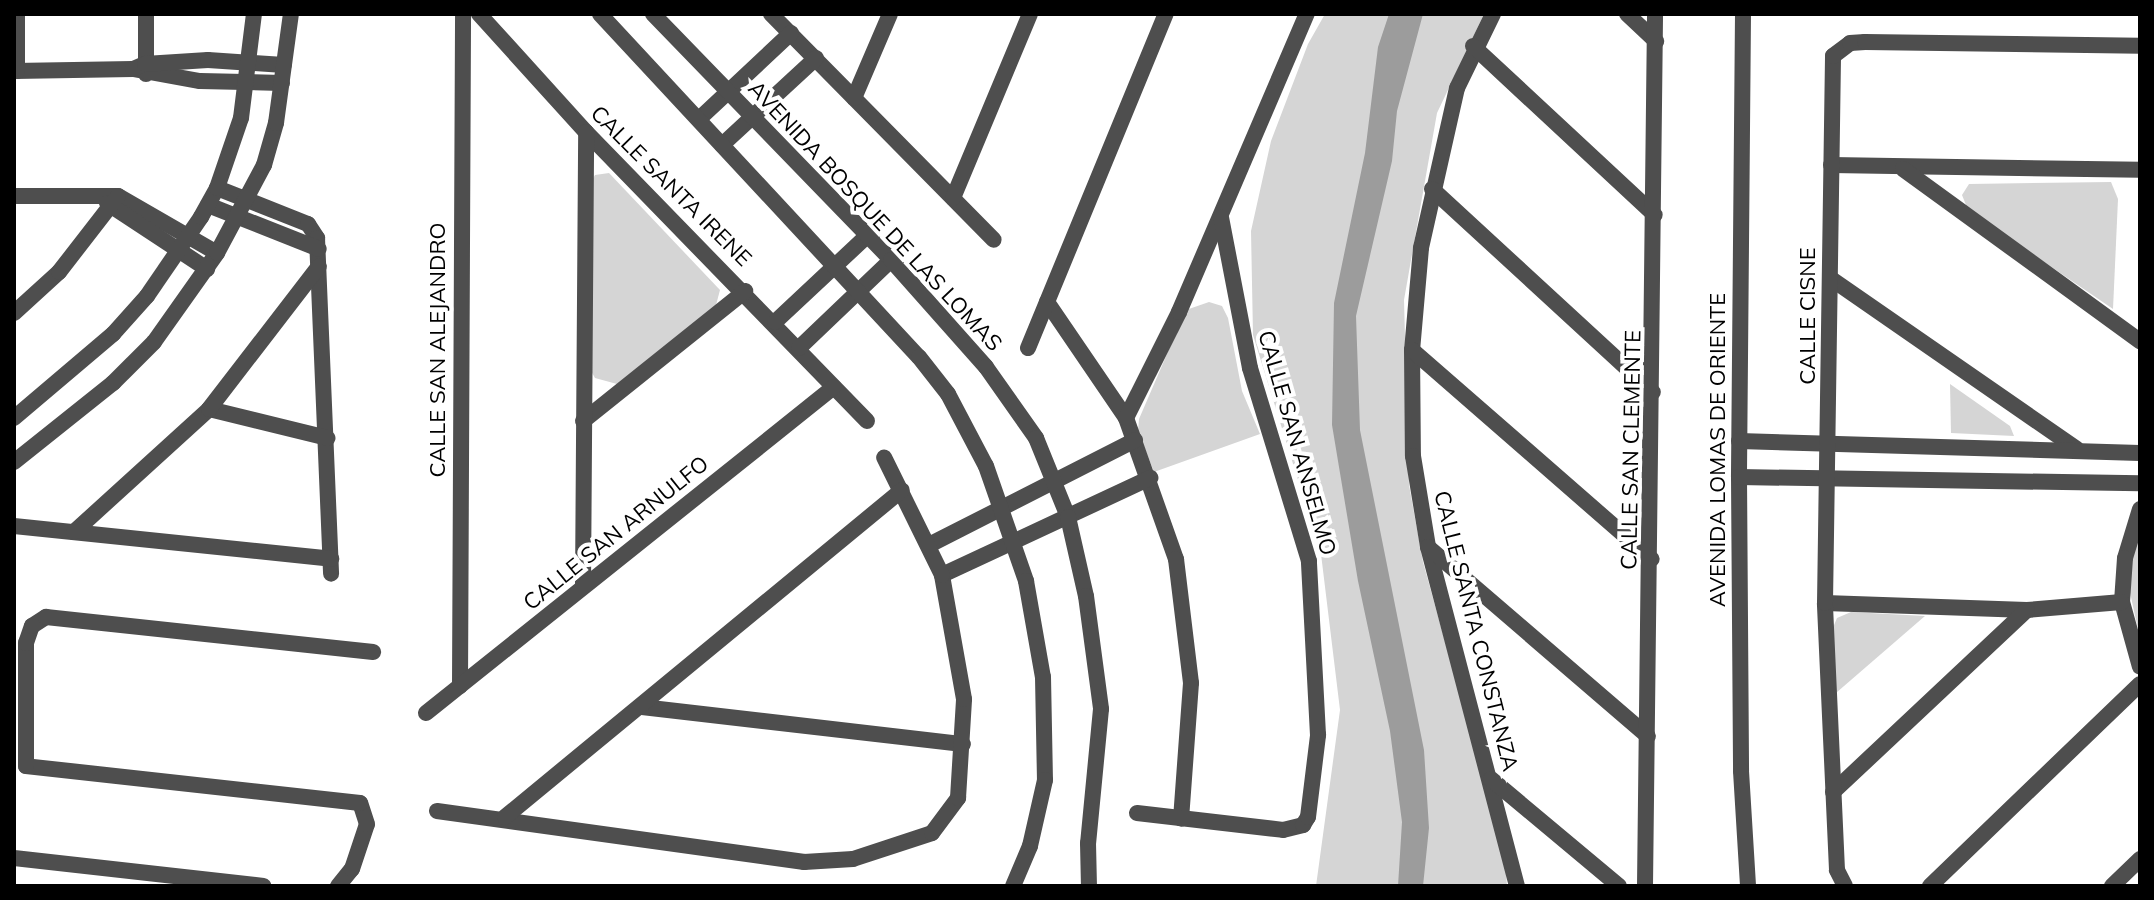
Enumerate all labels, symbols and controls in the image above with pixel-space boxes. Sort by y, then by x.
street label: AVENIDA BOSQUE DE LAS LOMAS [743,75,1007,357]
street label: CALLE SANTA IRENE [585,100,757,272]
street label: CALLE SAN ALEJANDRO [425,222,451,478]
street label: CALLE CISNE [1795,247,1821,385]
street label: AVENIDA LOMAS DE ORIENTE [1705,293,1731,607]
street label: CALLE SAN ANSELMO [1252,328,1342,558]
street label: CALLE SAN CLEMENTE [1616,330,1646,570]
street label: CALLE SAN ARNULFO [518,450,714,616]
street label: CALLE SANTA CONSTANZA [1428,488,1524,774]

